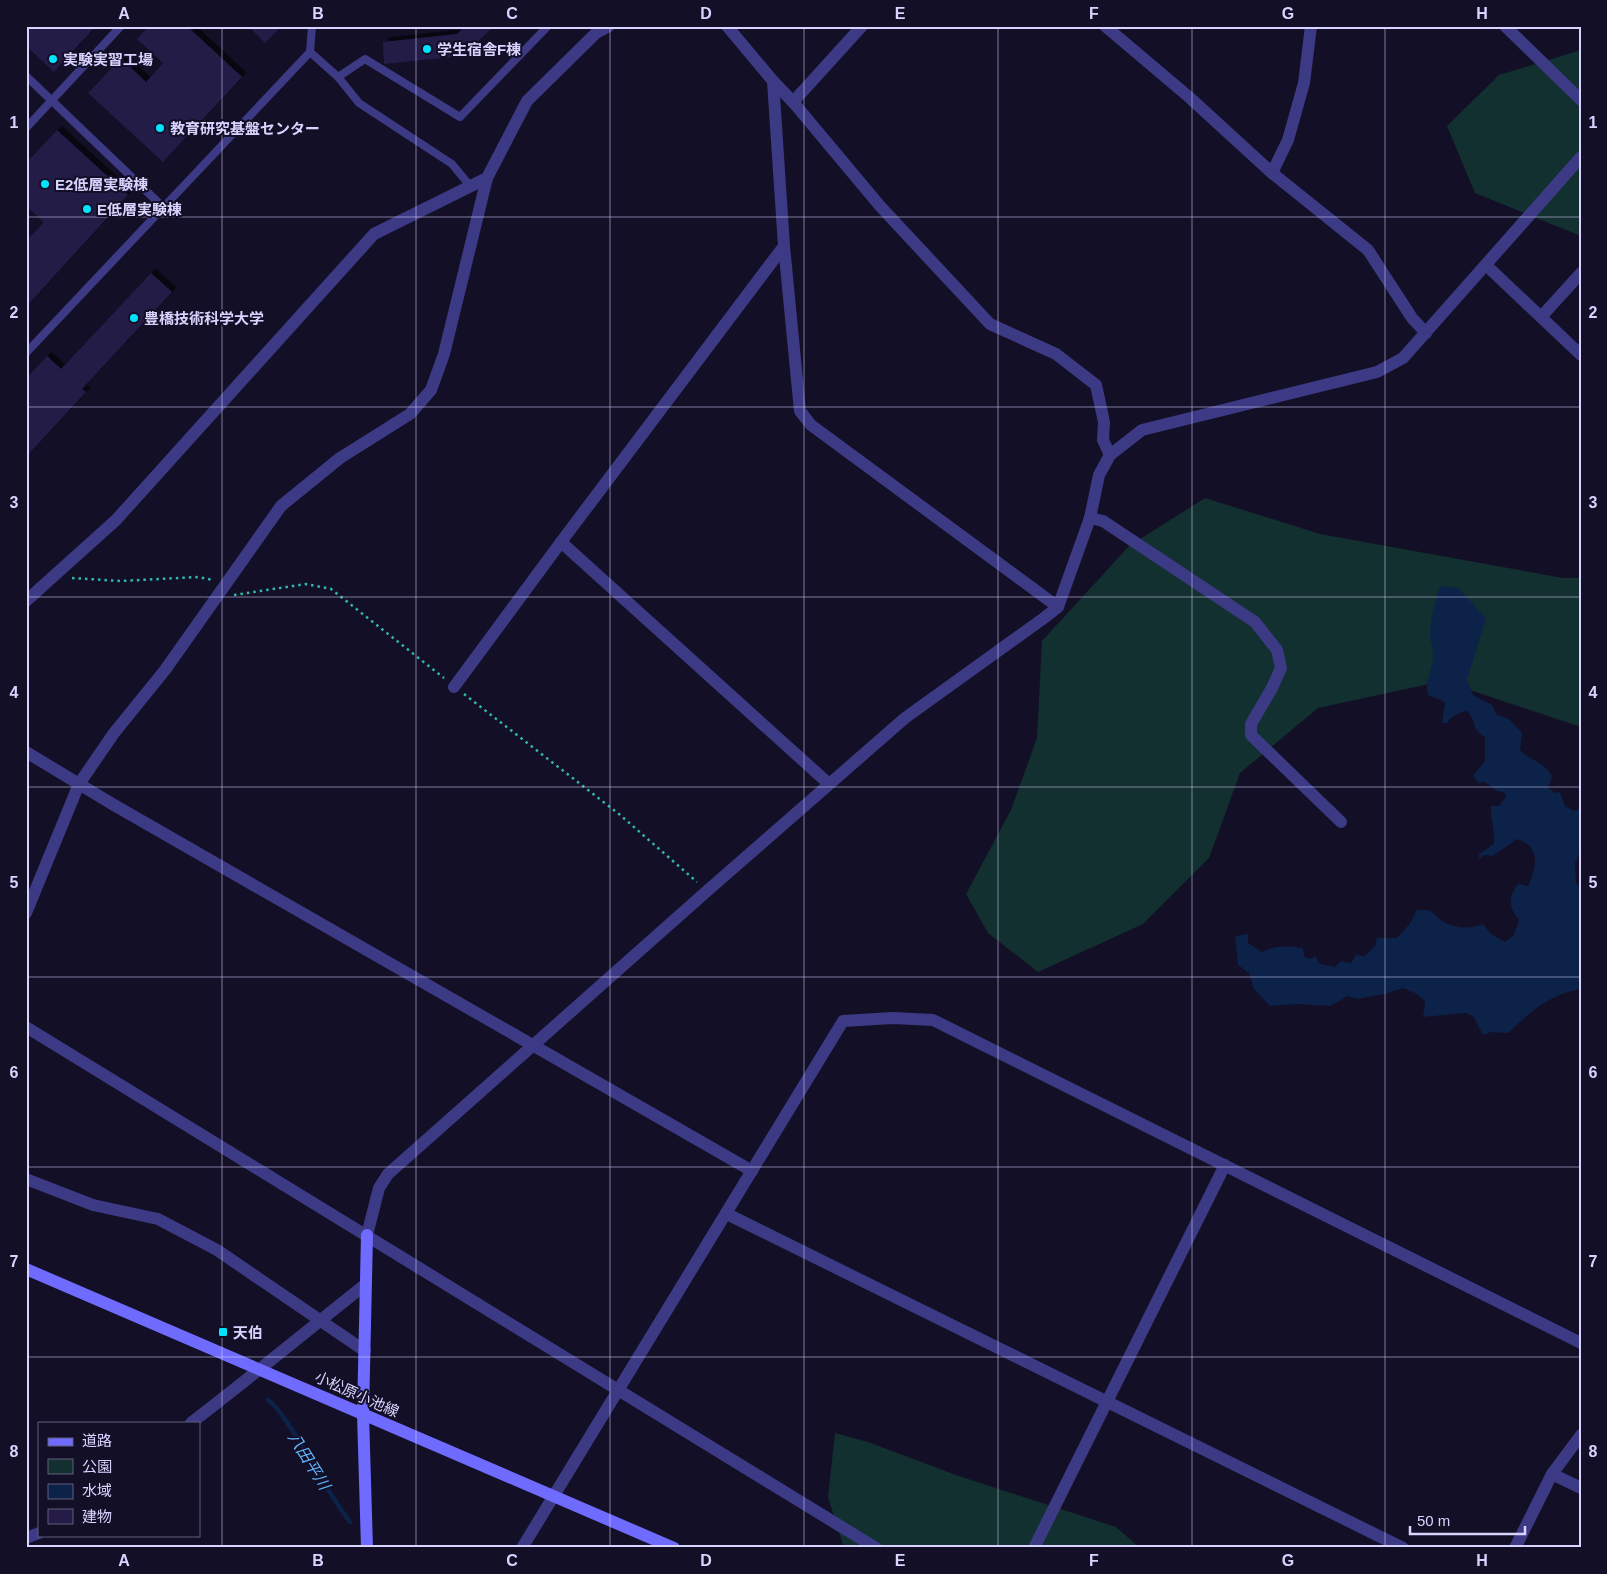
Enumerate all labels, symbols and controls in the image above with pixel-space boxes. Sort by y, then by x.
text: A [118,5,130,22]
text: B [312,5,324,22]
text: C [506,5,518,22]
text: D [700,5,712,22]
text: E [895,5,906,22]
text: F [1089,5,1099,22]
text: G [1282,5,1294,22]
text: H [1476,5,1488,22]
place label: 学生宿舎F棟 [437,41,521,58]
marker: 学生宿舎F棟 [421,43,433,55]
place label: 実験実習工場 [63,51,153,68]
marker: 実験実習工場 [47,53,59,65]
text: 1 [10,114,19,131]
text: 1 [1589,114,1598,131]
place label: 教育研究基盤センター [170,120,320,137]
marker: 教育研究基盤センター [154,122,166,134]
place label: E2低層実験棟 [55,176,148,193]
marker: E2低層実験棟 [39,178,51,190]
place label: E低層実験棟 [97,201,182,218]
marker: E低層実験棟 [81,203,93,215]
text: 2 [10,304,19,321]
text: 2 [1589,304,1598,321]
place label: 豊橋技術科学大学 [144,310,264,327]
marker: 豊橋技術科学大学 [128,312,140,324]
text: 3 [10,494,19,511]
text: 3 [1589,494,1598,511]
text: 4 [10,684,19,701]
text: 4 [1589,684,1598,701]
text: 5 [10,874,19,891]
text: 5 [1589,874,1598,891]
text: 6 [10,1064,19,1081]
text: 6 [1589,1064,1598,1081]
text: 7 [10,1253,19,1270]
text: 7 [1589,1253,1598,1270]
place label: 天伯 [233,1324,263,1341]
marker: 天伯 [217,1326,229,1338]
street label: 小松原小池線 [312,1368,402,1420]
legend [38,1422,200,1536]
water label: 八田平川 [285,1429,334,1494]
text: 道路 [82,1432,112,1449]
text: 8 [10,1443,19,1460]
text: 8 [1589,1443,1598,1460]
text: 公園 [82,1458,112,1475]
text: 水域 [82,1482,112,1499]
scale bar [1410,1504,1524,1536]
text: 建物 [82,1508,112,1525]
text: 50 m [1417,1512,1450,1529]
text: A [118,1552,130,1569]
text: B [312,1552,324,1569]
text: C [506,1552,518,1569]
text: D [700,1552,712,1569]
text: E [895,1552,906,1569]
text: F [1089,1552,1099,1569]
text: G [1282,1552,1294,1569]
text: H [1476,1552,1488,1569]

